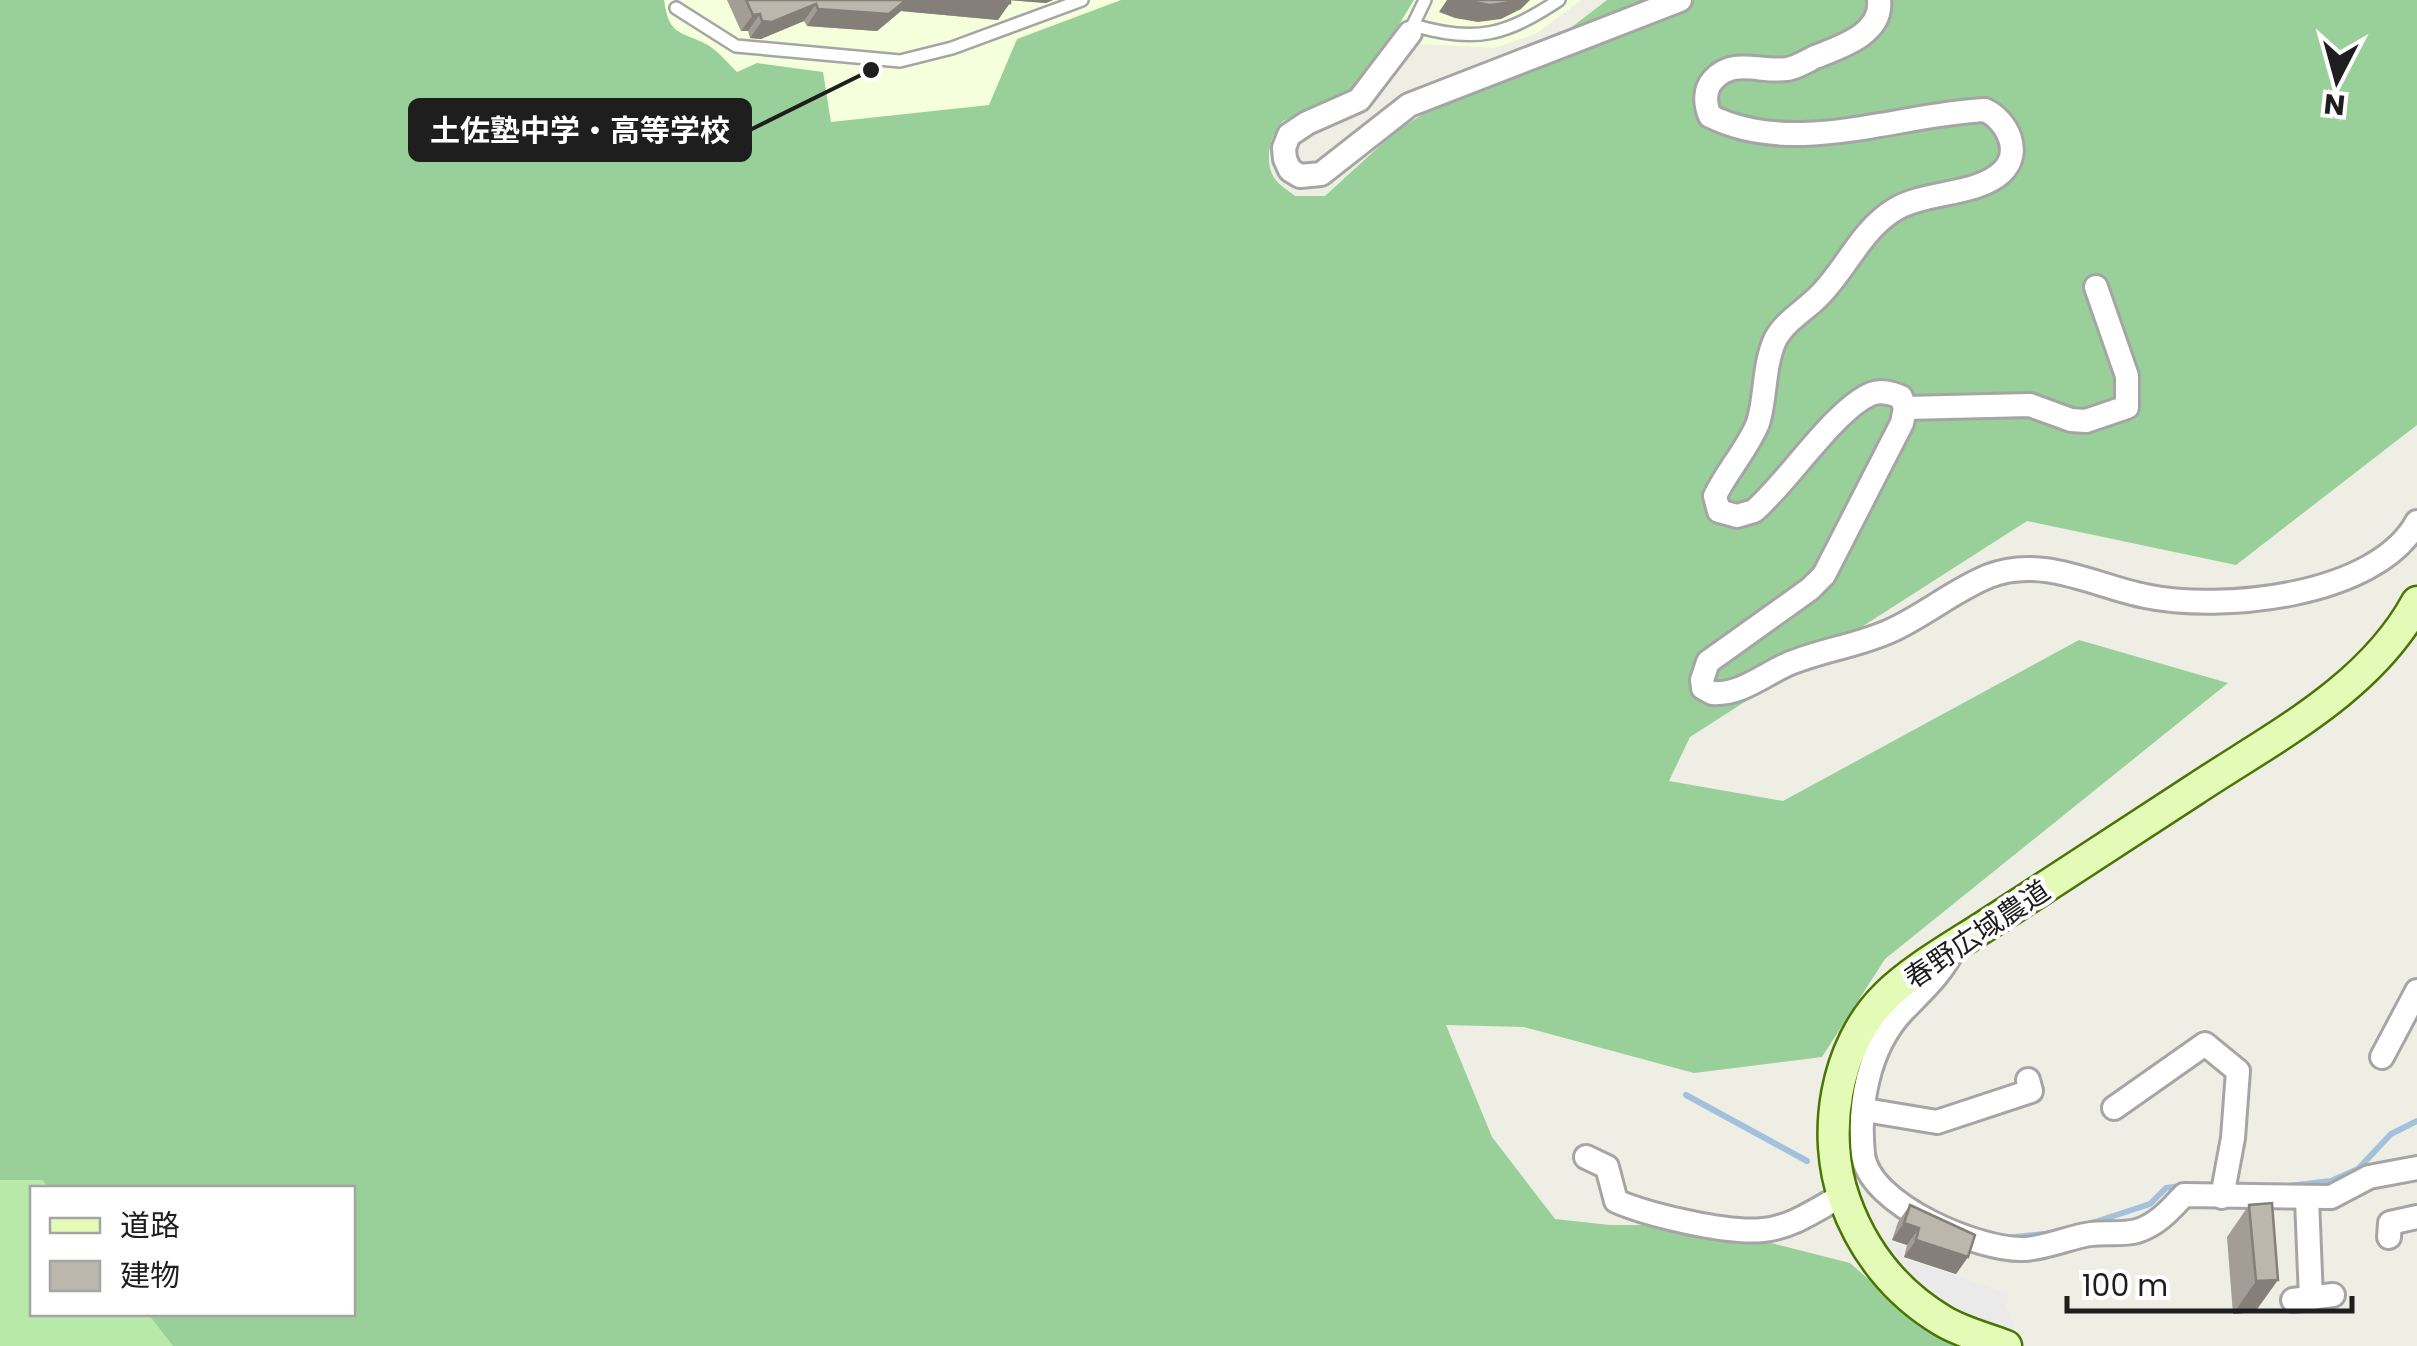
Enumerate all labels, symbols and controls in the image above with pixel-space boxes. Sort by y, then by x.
north arrow [2287,30,2387,130]
text: N [2322,84,2347,125]
callout: 土佐塾中学・高等学校 [410,100,750,160]
text: 土佐塾中学・高等学校 [430,109,730,152]
street label: 春野広域農道 [1897,871,2058,998]
legend [30,1186,355,1316]
text: 道路 [120,1204,180,1247]
scale bar [2067,1251,2352,1313]
text: 建物 [120,1254,180,1297]
text: 100 m [2082,1264,2168,1307]

